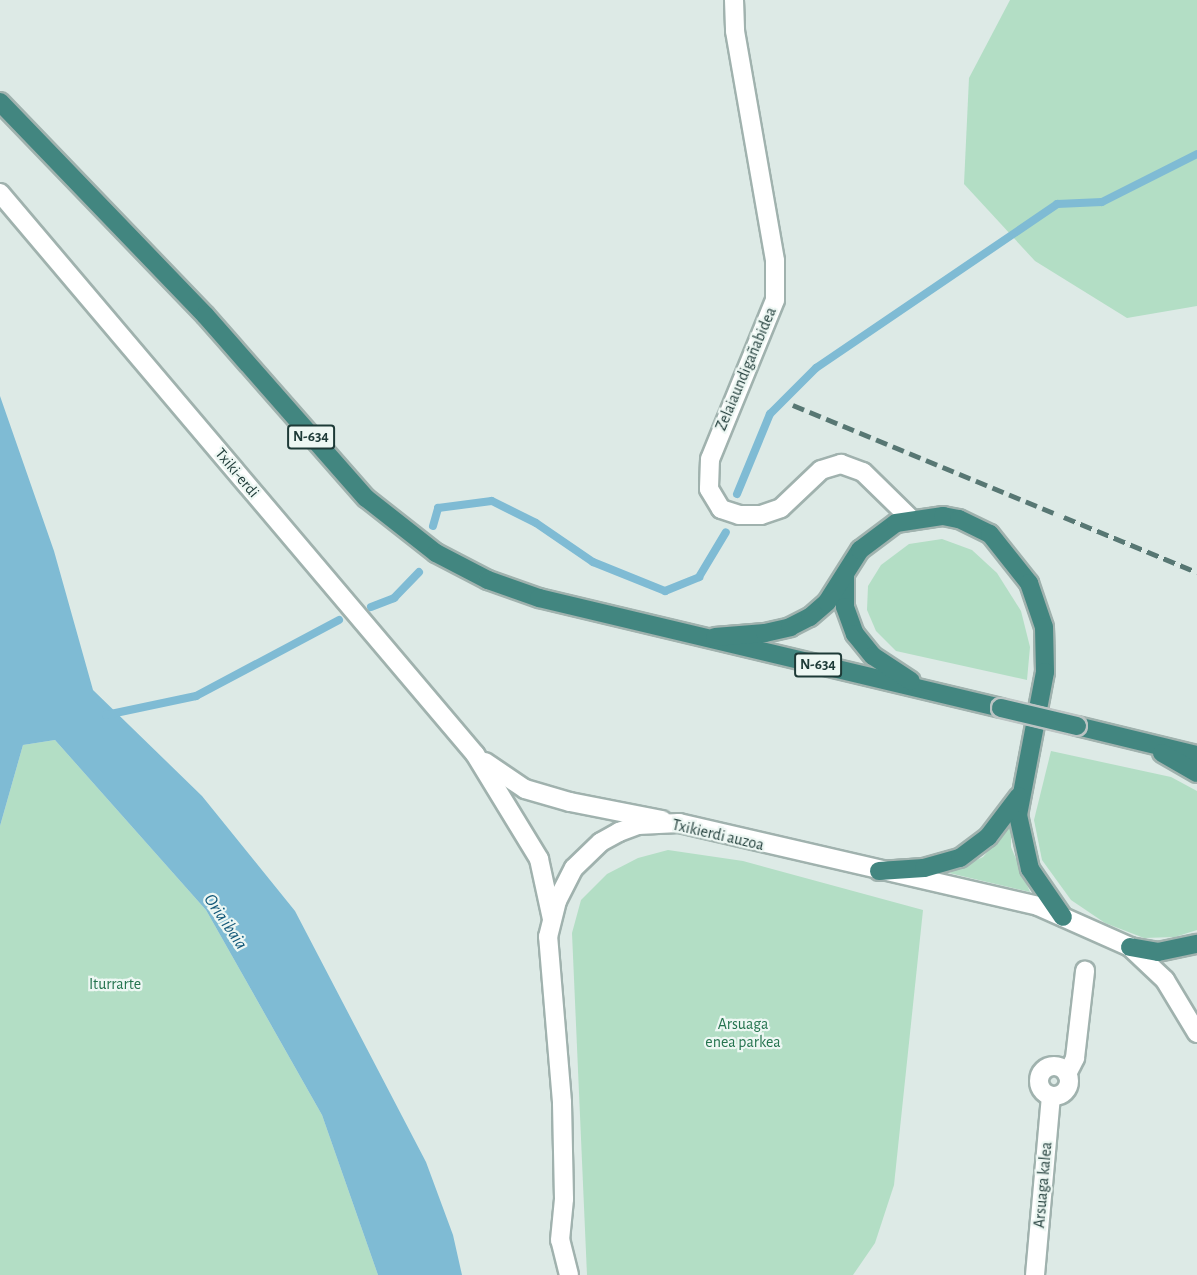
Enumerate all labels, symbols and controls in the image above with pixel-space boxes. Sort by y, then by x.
street label: Zelaiaundigañabidea [711,304,781,434]
road number: N-634 [287,425,335,449]
street label: Txiki-erdi [211,444,263,502]
road number: N-634 [794,653,842,677]
street label: Txikierdi auzoa [670,815,766,855]
water label: Oria ibaia [198,890,252,954]
park label: Iturrarte [89,974,141,994]
park label: Arsuaga enea parkea [705,1014,781,1052]
street label: Arsuaga kalea [1030,1141,1056,1229]

